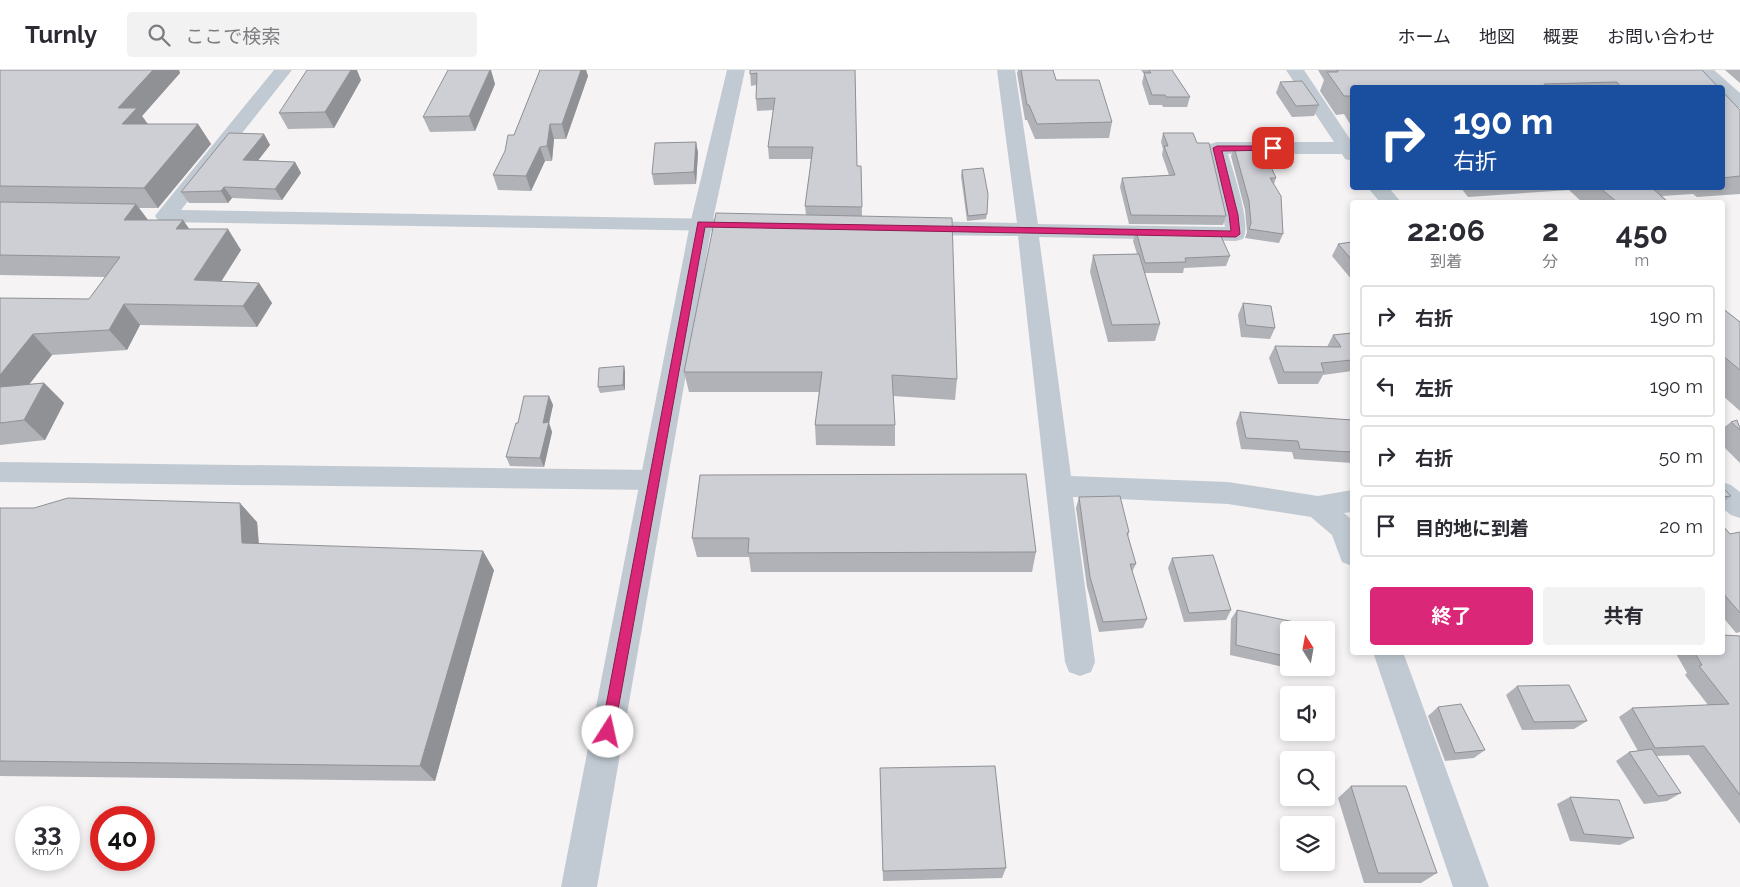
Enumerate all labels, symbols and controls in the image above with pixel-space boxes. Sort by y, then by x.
search box [127,12,477,57]
text: Turnly [25,20,97,49]
icon: search [145,21,173,49]
text: ここで検索 [185,25,280,47]
text: ホーム [1398,26,1451,47]
text: 地図 [1479,26,1515,47]
text: 概要 [1543,26,1579,47]
text: お問い合わせ [1607,26,1715,47]
text: 190 m [1453,101,1553,142]
icon: right [1370,105,1435,170]
pin [1252,127,1294,169]
icon: arrive [1259,134,1287,162]
text: 右折 [1453,148,1497,174]
text: 22:06 [1407,213,1485,248]
text: 2 [1542,213,1559,248]
text: 450 [1616,216,1668,251]
text: m [1635,251,1649,270]
text: 到着 [1430,252,1462,271]
text: 分 [1542,252,1558,271]
icon: right [1372,302,1400,330]
text: 190 m [1650,305,1703,327]
text: 右折 [1415,307,1453,329]
icon: left [1372,372,1400,400]
text: 190 m [1650,375,1703,397]
text: 左折 [1415,377,1453,399]
icon: right [1372,442,1400,470]
text: 50 m [1659,445,1703,467]
text: 右折 [1415,447,1453,469]
icon: arrive [1372,512,1400,540]
text: 20 m [1659,515,1703,537]
text: 目的地に到着 [1415,517,1529,539]
button: 終了 [1370,587,1533,645]
button: 共有 [1543,587,1705,645]
north arrow [1280,621,1335,676]
map controls [1280,621,1335,871]
button: sound [1280,686,1335,741]
position arrow [581,705,633,757]
button: search [1280,751,1335,806]
speed limit sign: 40 [90,806,155,871]
button: layers [1280,816,1335,871]
text: 33 [34,817,61,847]
text: km/h [32,844,63,858]

